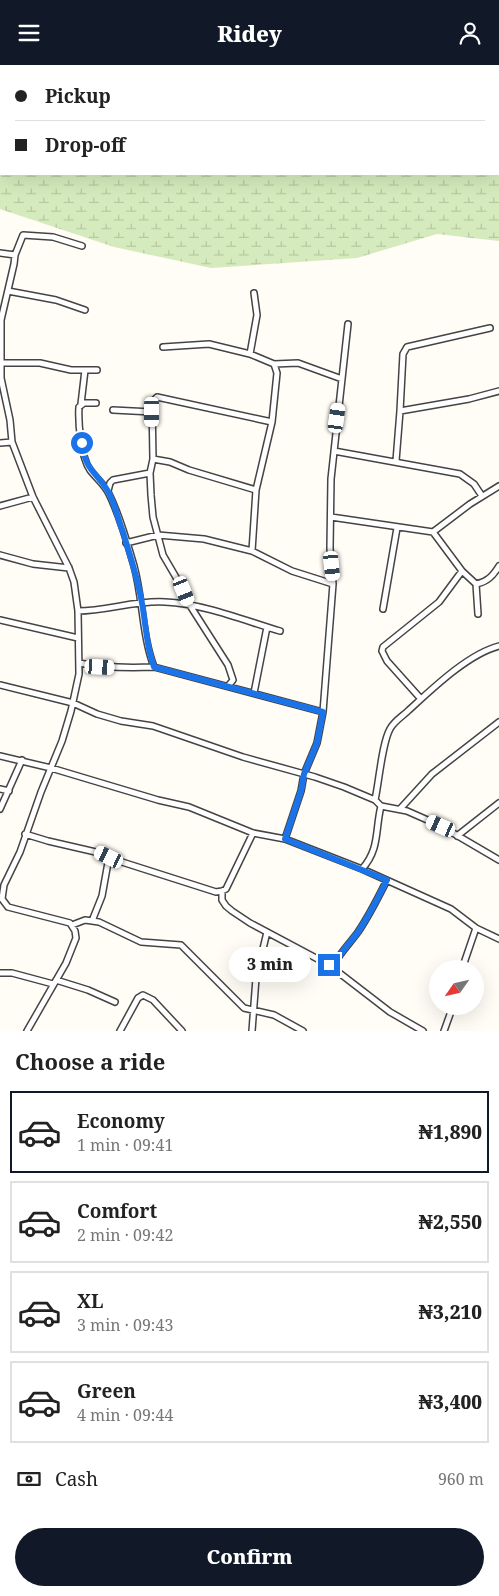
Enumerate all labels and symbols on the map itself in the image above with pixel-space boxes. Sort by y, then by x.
car [144,397,159,427]
car [327,402,346,434]
route start [71,432,93,454]
car [322,550,341,582]
car [171,574,196,608]
car [84,659,115,675]
car [424,813,457,839]
car [92,844,125,870]
callout: 3 min [229,947,312,983]
route end [318,954,340,976]
north arrow [429,960,484,1015]

